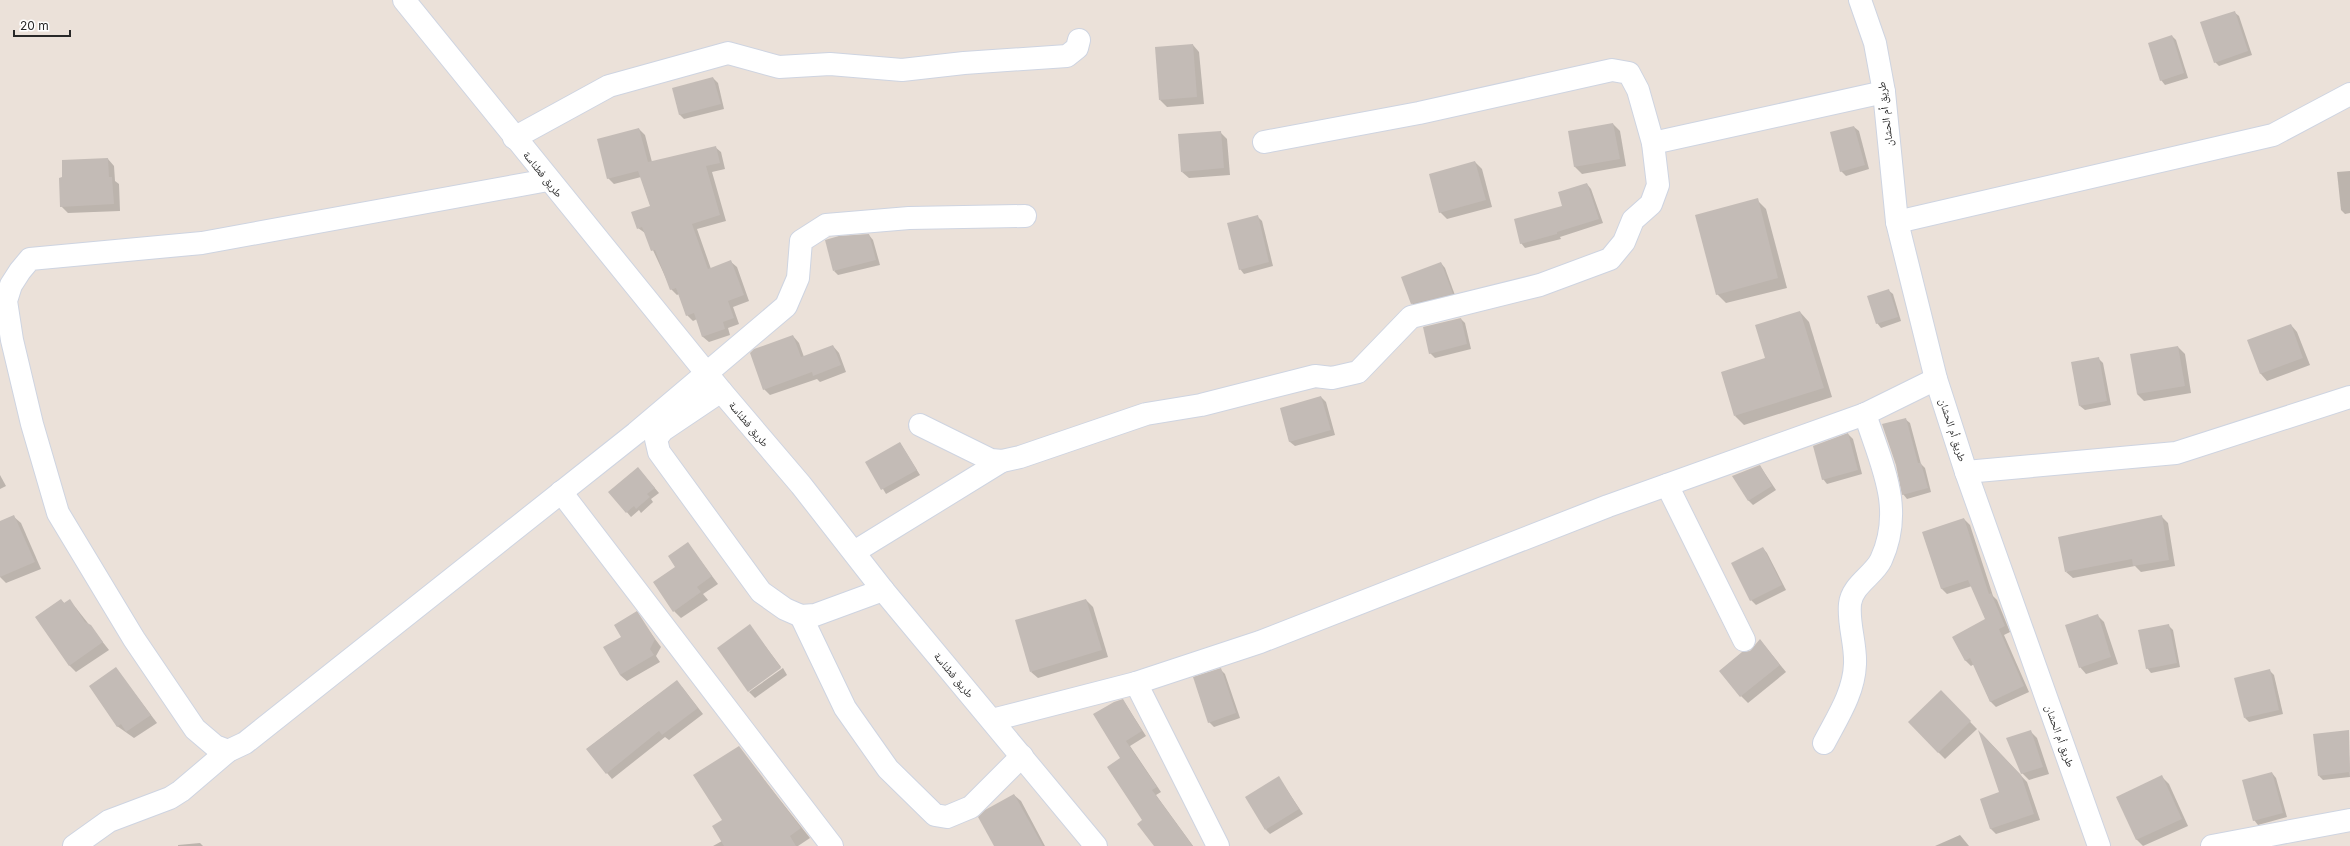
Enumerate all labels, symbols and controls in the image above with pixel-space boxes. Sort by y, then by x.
scale bar [14,12,70,38]
text: 20 m [20,18,49,33]
street label: طريق أم الحشان [1874,81,1896,147]
street label: طريق فطناسة [520,148,566,200]
street label: طريق أم الحشان [1936,397,1970,463]
street label: طريق فطناسة [726,398,772,450]
street label: طريق فطناسة [931,649,977,701]
street label: طريق أم الحشان [2042,703,2078,769]

